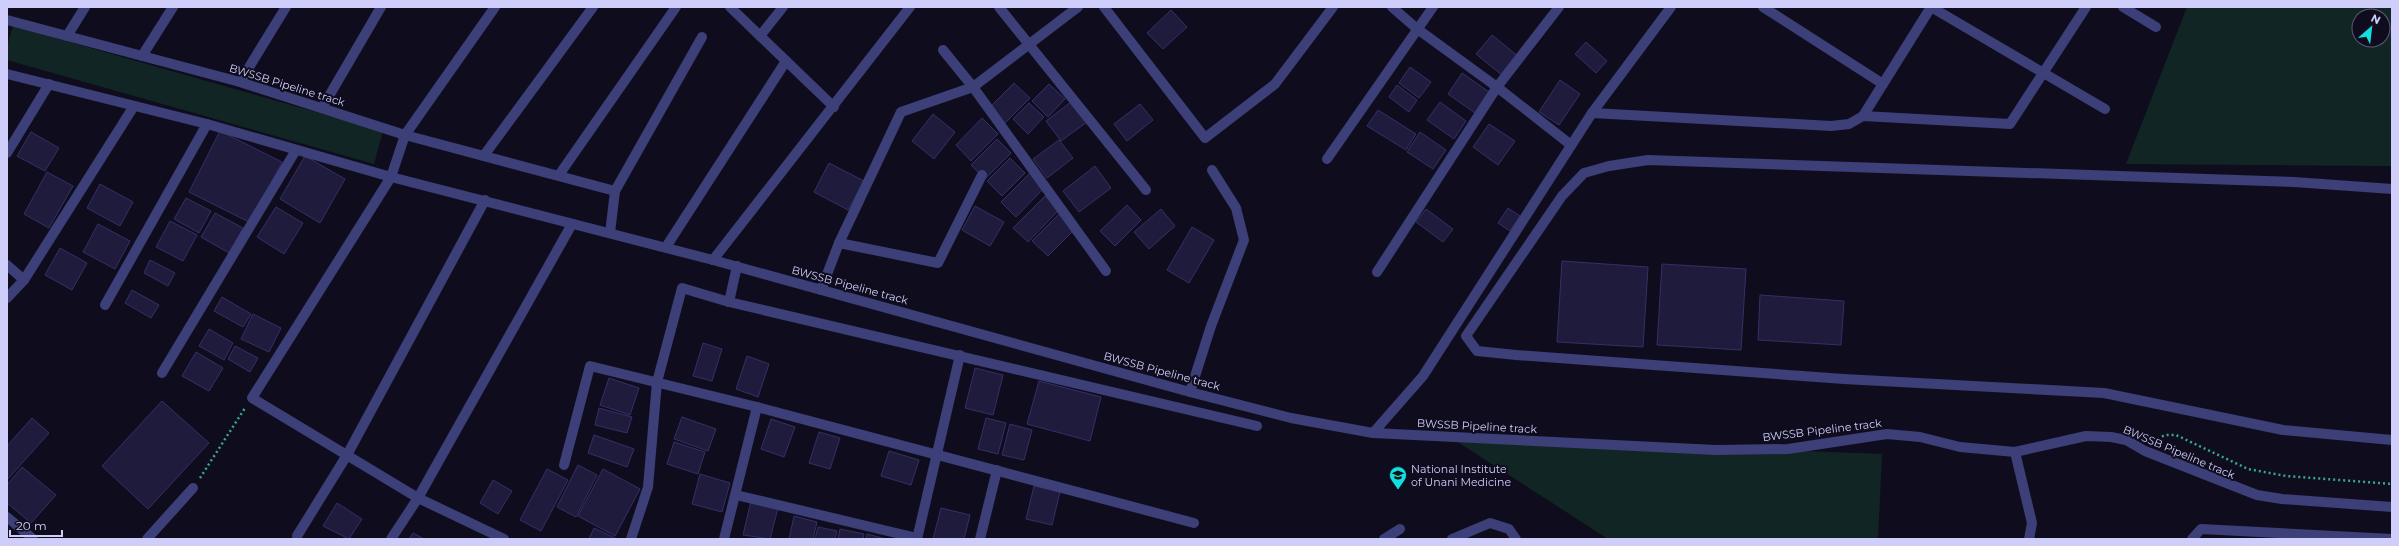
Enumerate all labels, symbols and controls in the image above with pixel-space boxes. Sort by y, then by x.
north arrow [2351,8,2391,48]
text: N [2368,11,2383,27]
street label: BWSSB Pipeline track [228,61,347,109]
street label: BWSSB Pipeline track [790,263,910,307]
street label: BWSSB Pipeline track [1102,349,1222,393]
street label: BWSSB Pipeline track [1417,416,1538,436]
street label: BWSSB Pipeline track [1762,416,1883,444]
street label: BWSSB Pipeline track [2121,422,2237,482]
place label: National Institute of Unani Medicine [1411,462,1511,489]
school or university icon: National Institute of Unani Medicine [1388,465,1408,490]
scale bar [10,512,62,538]
text: 20 m [16,518,47,533]

